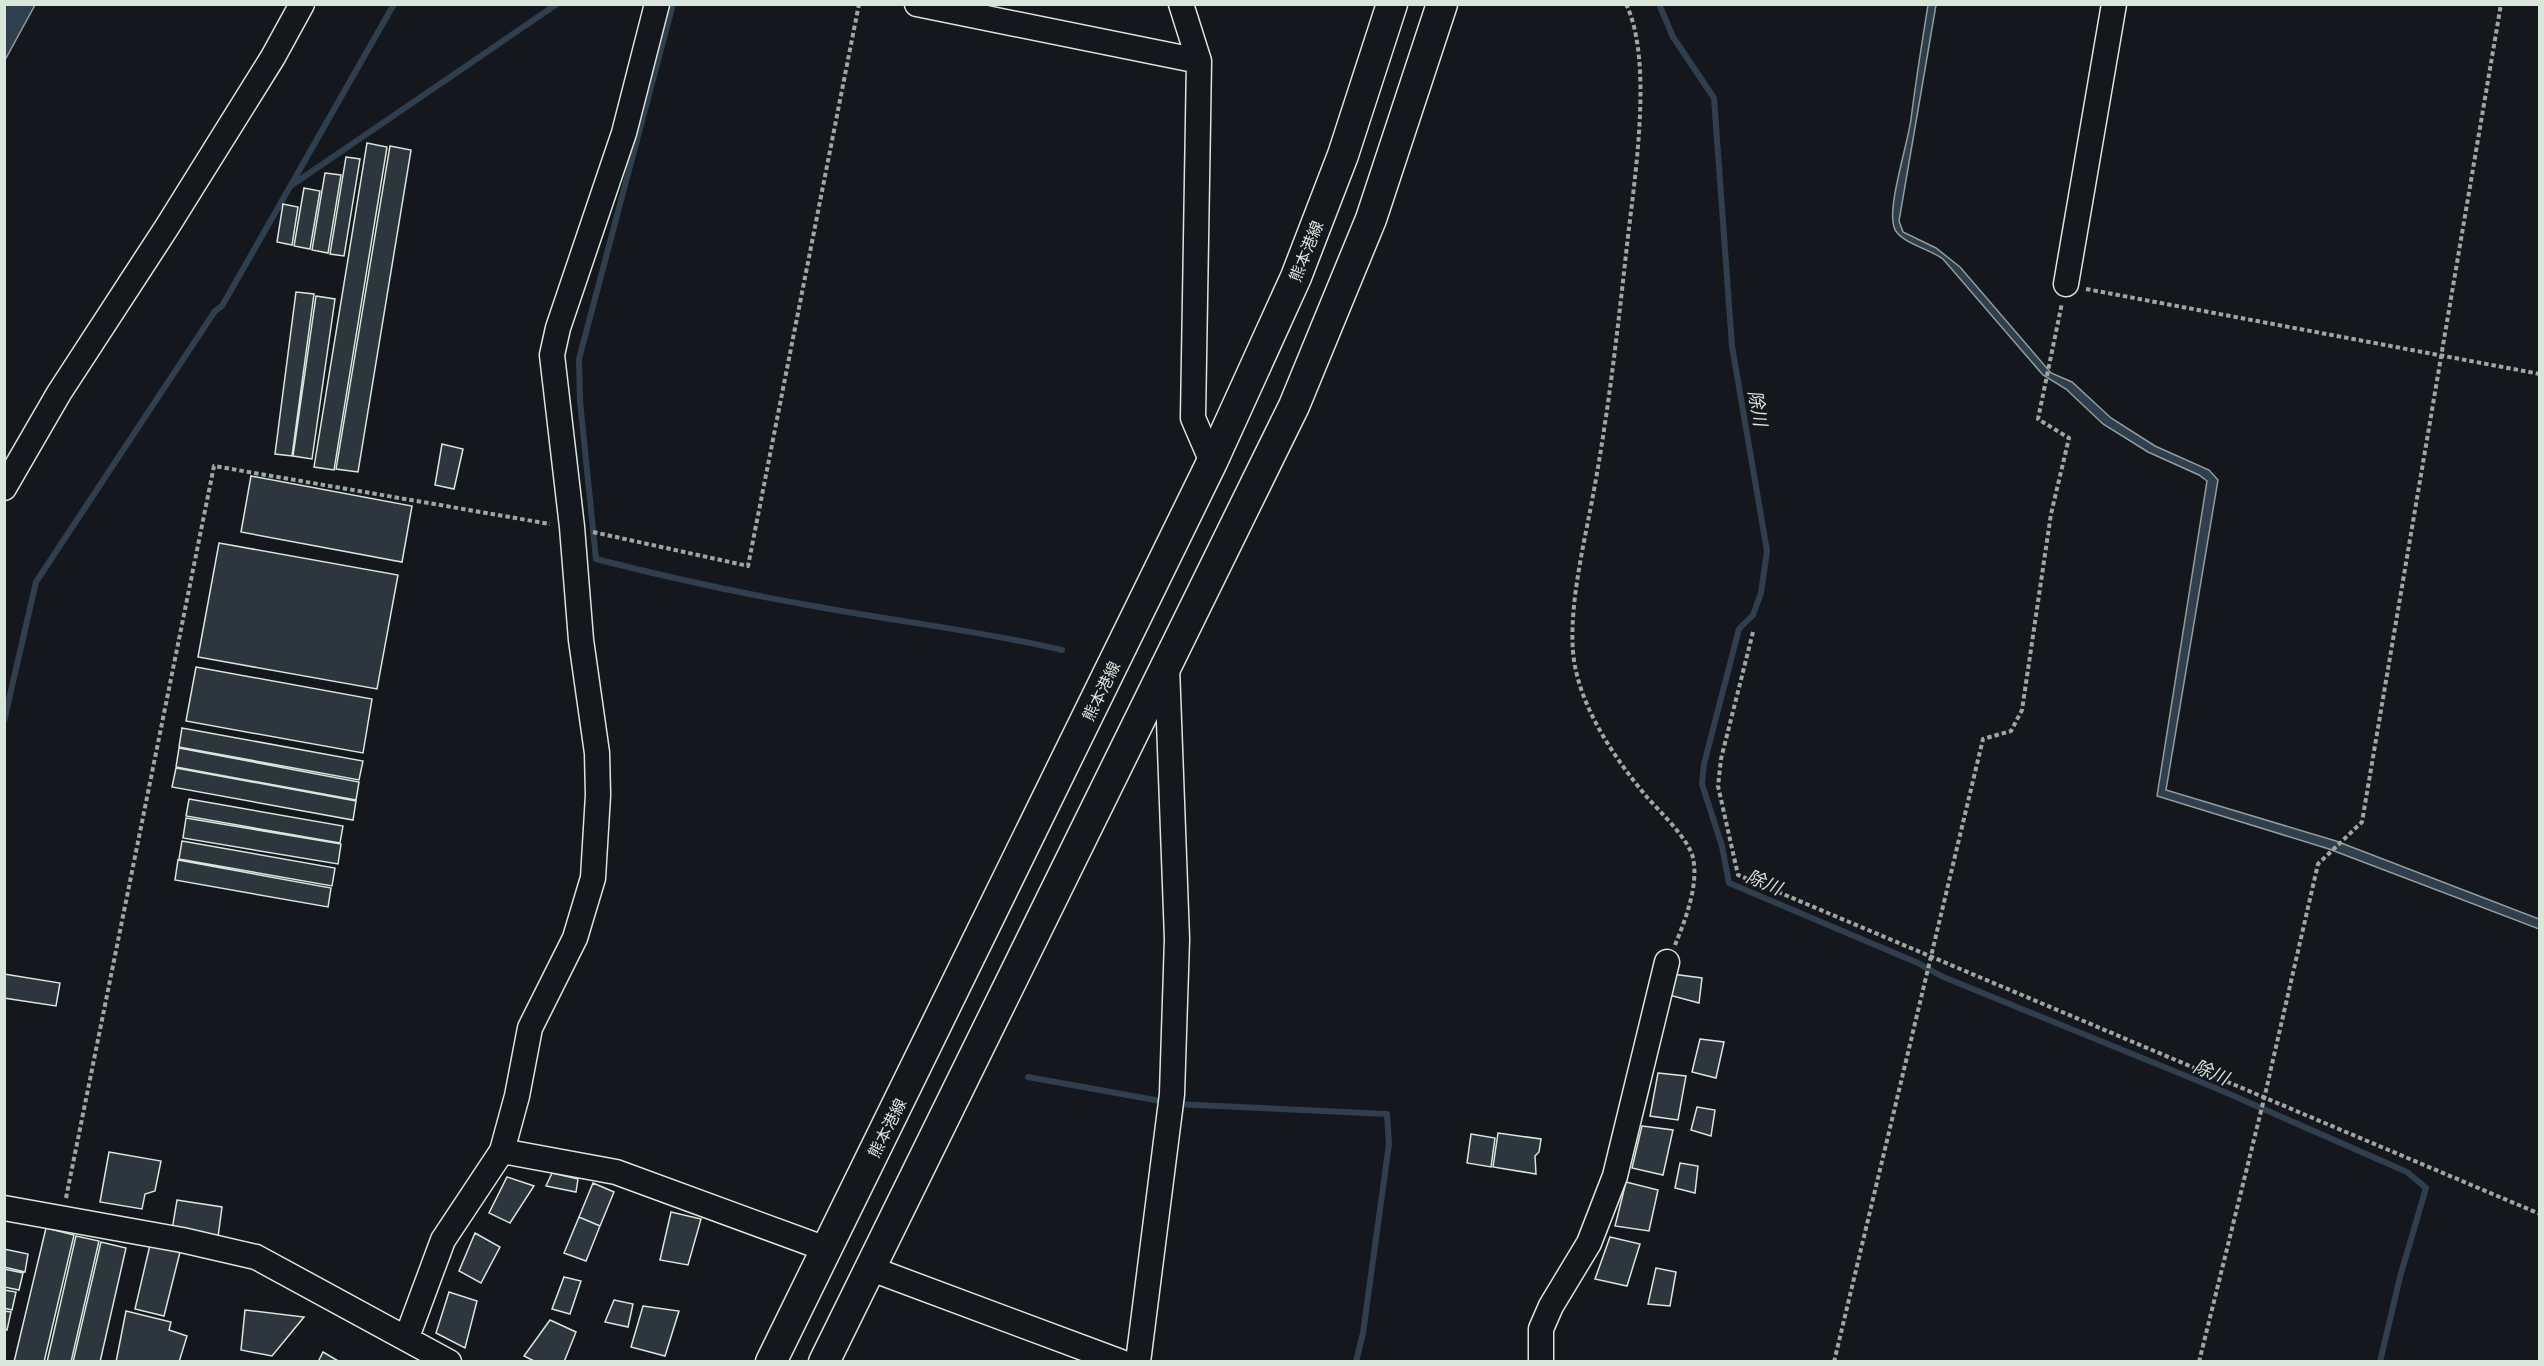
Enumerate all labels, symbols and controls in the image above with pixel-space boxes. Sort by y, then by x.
street label: 熊本港線 [1285,218,1327,284]
water label: 除川 [1744,388,1773,430]
street label: 熊本港線 [1078,658,1124,724]
water label: 除川 [1743,864,1787,900]
water label: 除川 [2190,1054,2234,1090]
street label: 熊本港線 [864,1095,910,1161]

